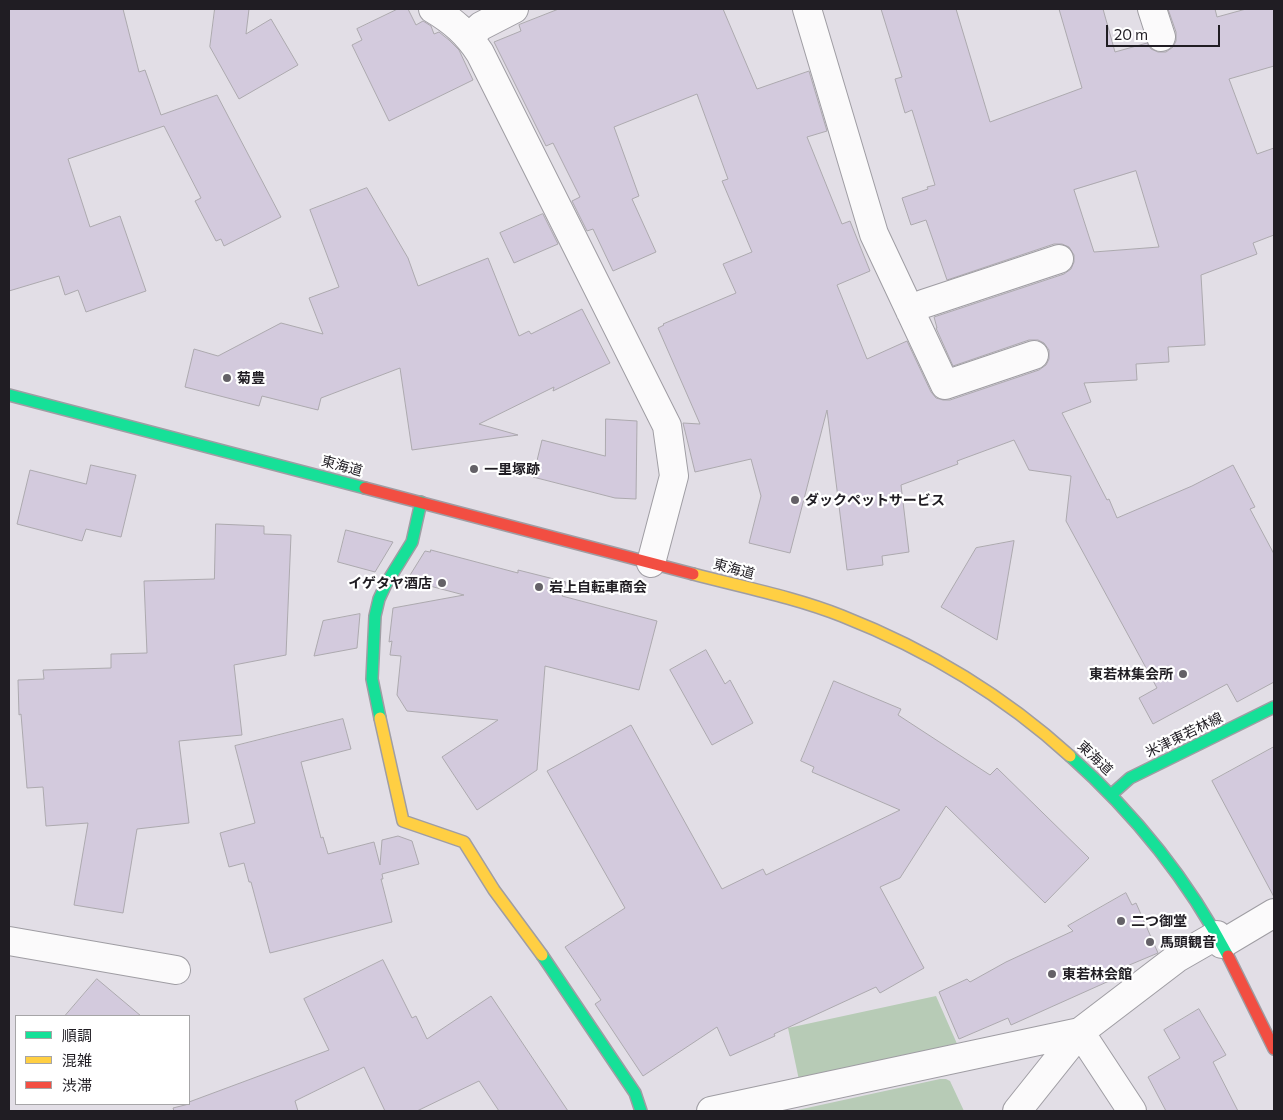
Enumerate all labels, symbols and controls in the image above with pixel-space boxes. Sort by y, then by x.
scale bar [1108,15,1222,47]
text: 20 m [1114,25,1148,43]
place label: 菊豊 [237,370,265,386]
marker: 菊豊 [221,372,233,384]
street label: 東海道 [320,452,364,480]
place label: 一里塚跡 [484,461,540,477]
marker: 一里塚跡 [468,463,480,475]
place label: ダックペットサービス [805,492,945,508]
marker: ダックペットサービス [789,494,801,506]
street label: 東海道 [712,555,756,583]
place label: イゲタヤ酒店 [348,575,432,591]
marker: イゲタヤ酒店 [436,577,448,589]
place label: 岩上自転車商会 [549,579,647,595]
marker: 岩上自転車商会 [533,581,545,593]
place label: 東若林集会所 [1089,666,1173,682]
marker: 東若林集会所 [1177,668,1189,680]
street label: 米津東若林線 [1143,709,1225,761]
street label: 東海道 [1074,738,1116,778]
place label: 二つ御堂 [1131,913,1187,929]
marker: 二つ御堂 [1115,915,1127,927]
place label: 馬頭観音 [1160,934,1216,950]
marker: 馬頭観音 [1144,936,1156,948]
place label: 東若林会館 [1062,966,1132,982]
marker: 東若林会館 [1046,968,1058,980]
legend [15,1015,190,1105]
text: 順調 [62,1026,92,1044]
text: 混雑 [62,1051,92,1069]
text: 渋滞 [62,1076,92,1094]

